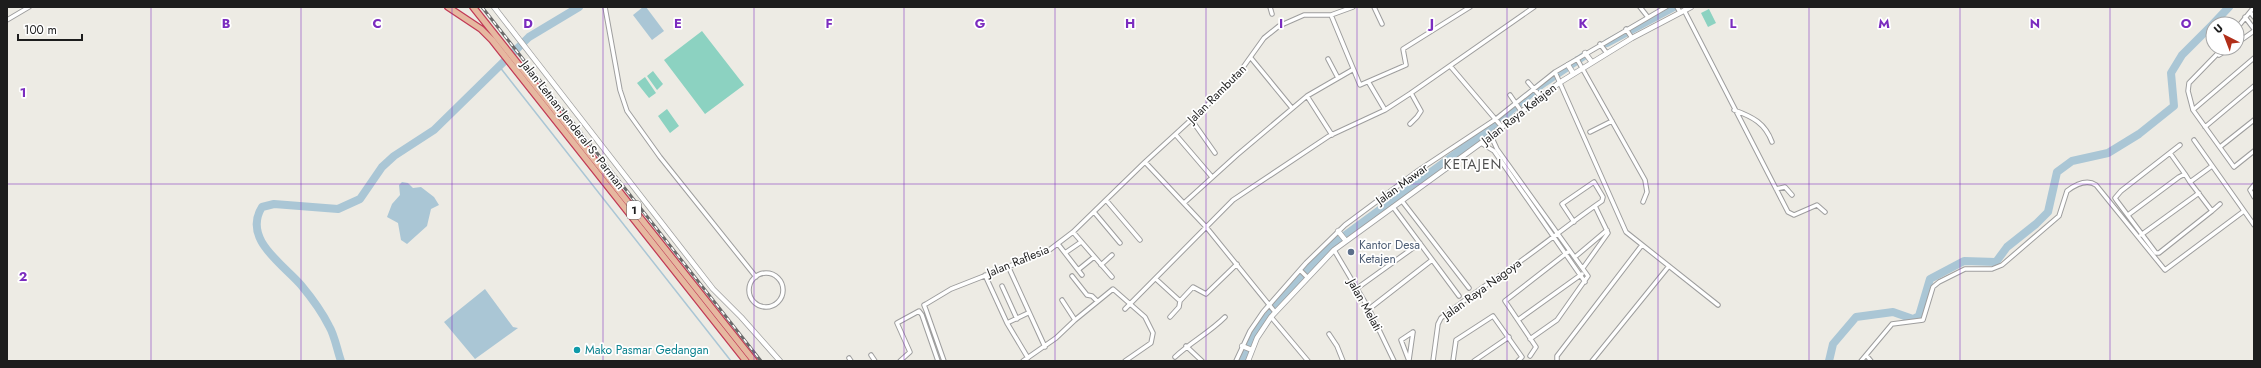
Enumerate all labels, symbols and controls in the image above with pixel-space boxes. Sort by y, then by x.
text: B [222,14,231,33]
text: C [372,14,382,33]
text: D [523,14,533,33]
text: E [674,14,682,33]
text: F [825,14,833,33]
text: G [975,14,986,33]
text: H [1125,14,1135,33]
text: I [1279,14,1283,33]
text: J [1427,14,1434,33]
text: K [1578,14,1588,33]
text: L [1730,14,1737,33]
text: M [1878,14,1890,33]
text: N [2030,14,2040,33]
text: O [2181,14,2192,33]
scale bar [18,16,82,42]
north arrow [2205,16,2245,56]
text: U [2210,20,2227,37]
text: 100 m [24,21,57,39]
street label: Jalan Letnan Jenderal S. Parman [516,55,629,193]
street label: Jalan Rambutan [1182,60,1251,129]
street label: Jalan Raya Ketajen [1476,79,1560,150]
text: 1 [20,83,26,102]
district label: KETAJEN [1444,154,1502,174]
street label: Jalan Mawar [1371,158,1432,210]
road number: 1 [627,201,641,219]
place label: Kantor Desa Ketajen [1359,236,1420,268]
street label: Jalan Raflesia [982,240,1052,282]
marker: Kantor Desa Ketajen [1346,247,1356,257]
street label: Jalan Raya Nagoya [1437,254,1525,325]
text: 2 [19,267,27,286]
street label: Jalan Melati [1342,274,1387,335]
place label: Mako Pasmar Gedangan [585,341,709,359]
marker: Mako Pasmar Gedangan [572,345,582,355]

